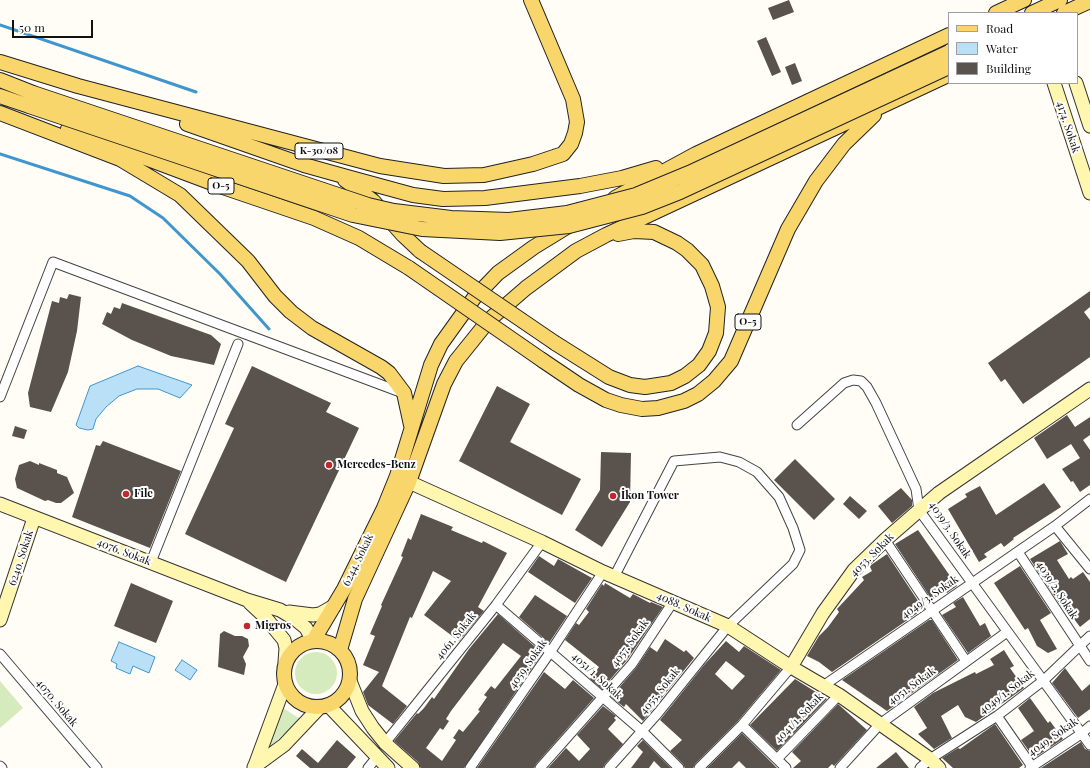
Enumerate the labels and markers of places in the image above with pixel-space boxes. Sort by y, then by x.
place label: Mercedes-Benz [337,458,416,472]
marker: Mercedes-Benz [324,460,334,470]
place label: File [134,487,153,501]
marker: File [121,489,131,499]
place label: İkon Tower [621,489,679,503]
marker: İkon Tower [608,491,618,501]
place label: Migros [255,619,291,633]
marker: Migros [242,621,252,631]

